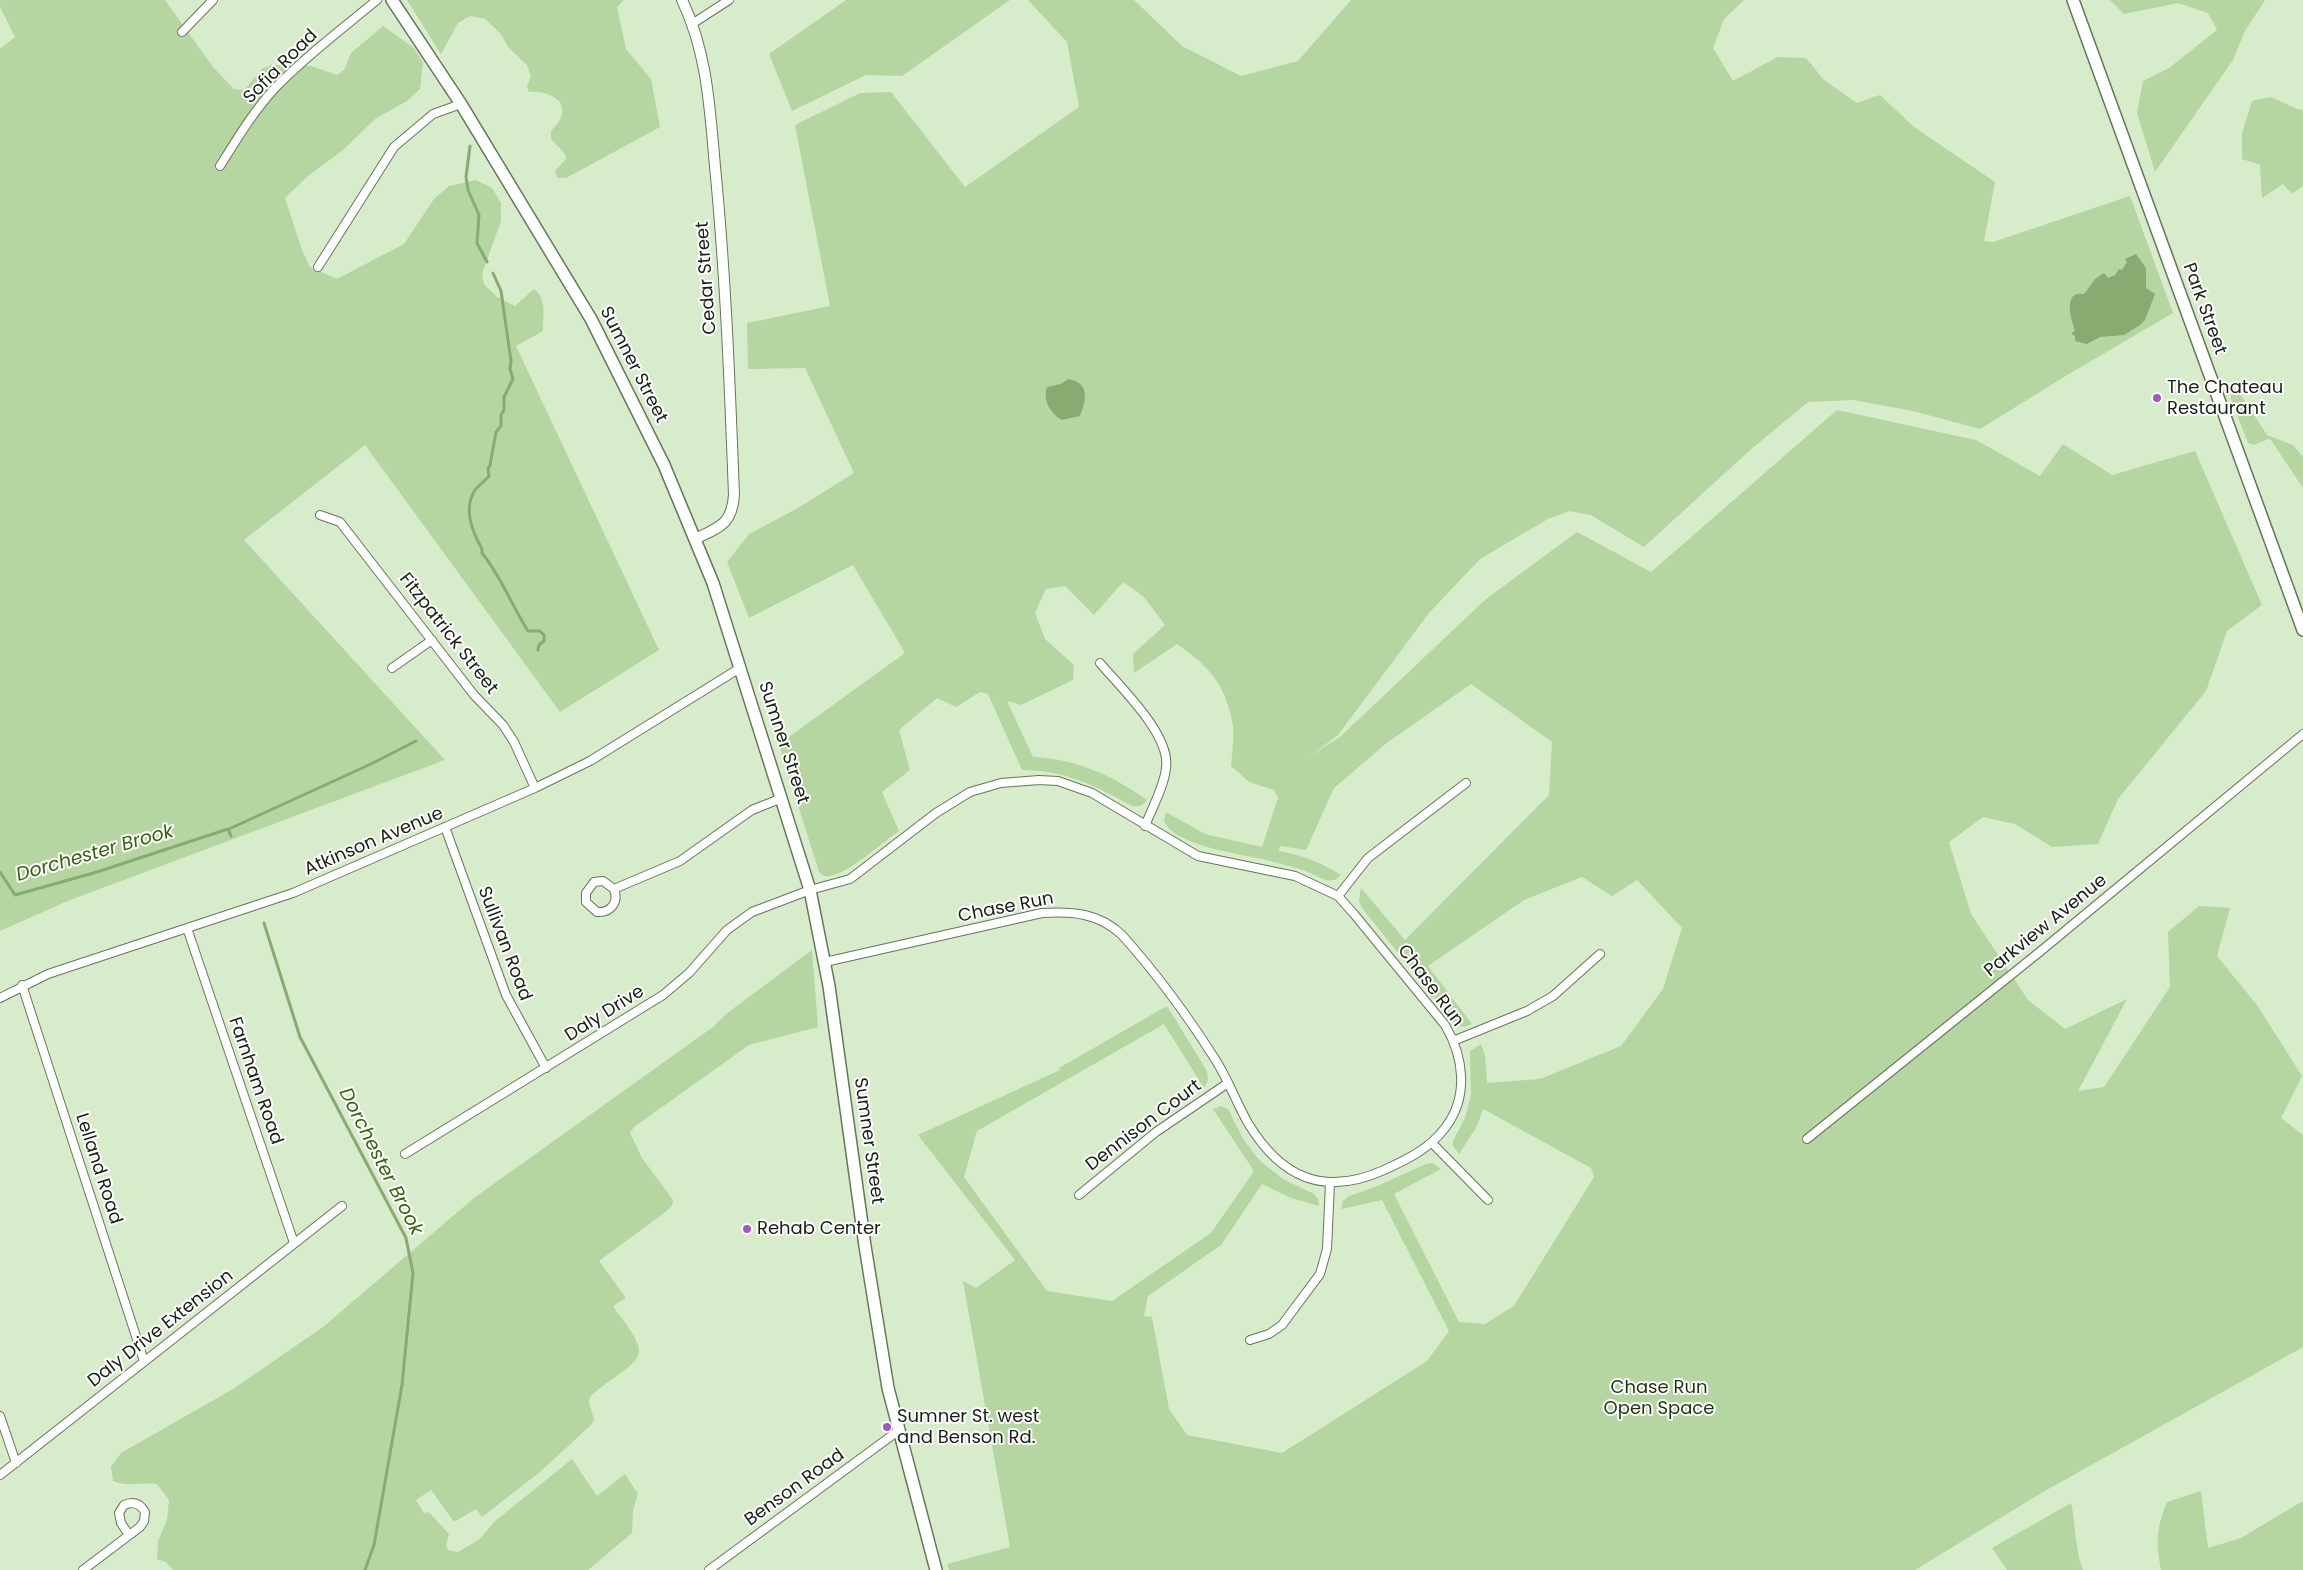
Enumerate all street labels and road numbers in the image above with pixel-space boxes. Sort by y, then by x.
street label: Sofia Road [239,25,323,109]
street label: Cedar Street [692,221,722,335]
street label: Park Street [2177,260,2231,358]
street label: Sumner Street [594,303,672,427]
street label: Fitzpatrick Street [394,569,502,699]
street label: Sumner Street [753,679,813,807]
street label: Atkinson Avenue [301,803,447,881]
street label: Parkview Avenue [1980,870,2112,982]
street label: Sullivan Road [472,884,536,1004]
street label: Chase Run [956,888,1056,928]
street label: Chase Run [1392,941,1468,1031]
street label: Daly Drive [561,981,649,1047]
street label: Farnham Road [223,1014,287,1148]
street label: Sumner Street [848,1076,888,1206]
street label: Dennison Court [1082,1076,1206,1176]
street label: Lelland Road [70,1111,126,1227]
street label: Daly Drive Extension [84,1266,238,1392]
street label: Benson Road [741,1445,849,1531]

